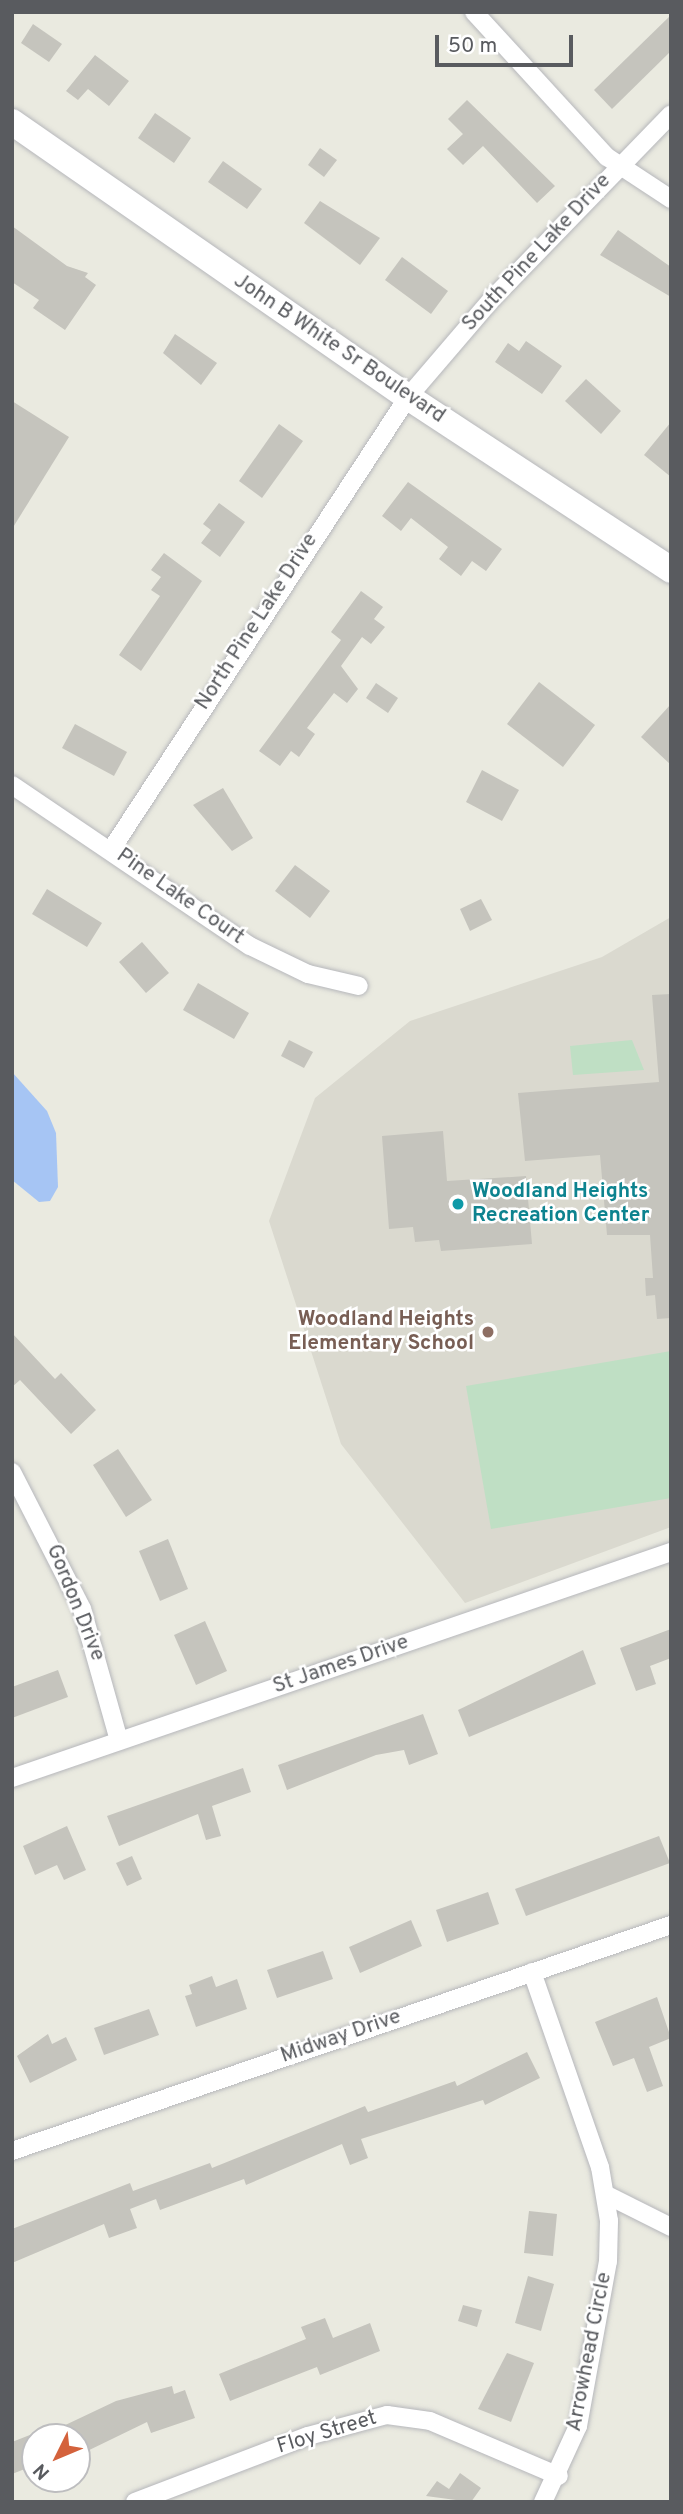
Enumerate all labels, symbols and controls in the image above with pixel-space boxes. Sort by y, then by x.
scale bar [438,21,576,65]
text: 50 m [448,33,497,60]
street label: South Pine Lake Drive [457,169,617,337]
street label: John B White Sr Boulevard [228,269,450,429]
street label: North Pine Lake Drive [190,529,324,715]
street label: Pine Lake Court [111,844,249,950]
place label: Woodland Heights Recreation Center [472,1179,649,1229]
marker: Woodland Heights Recreation Center [450,1196,466,1212]
place label: Woodland Heights Elementary School [288,1307,474,1357]
marker: Woodland Heights Elementary School [480,1324,496,1340]
street label: Gordon Drive [40,1541,110,1665]
street label: St James Drive [270,1630,412,1700]
street label: Midway Drive [278,2005,404,2069]
street label: Arrowhead Circle [562,2270,618,2434]
street label: Floy Street [274,2406,380,2460]
north arrow [21,2423,91,2493]
text: N [29,2458,56,2484]

